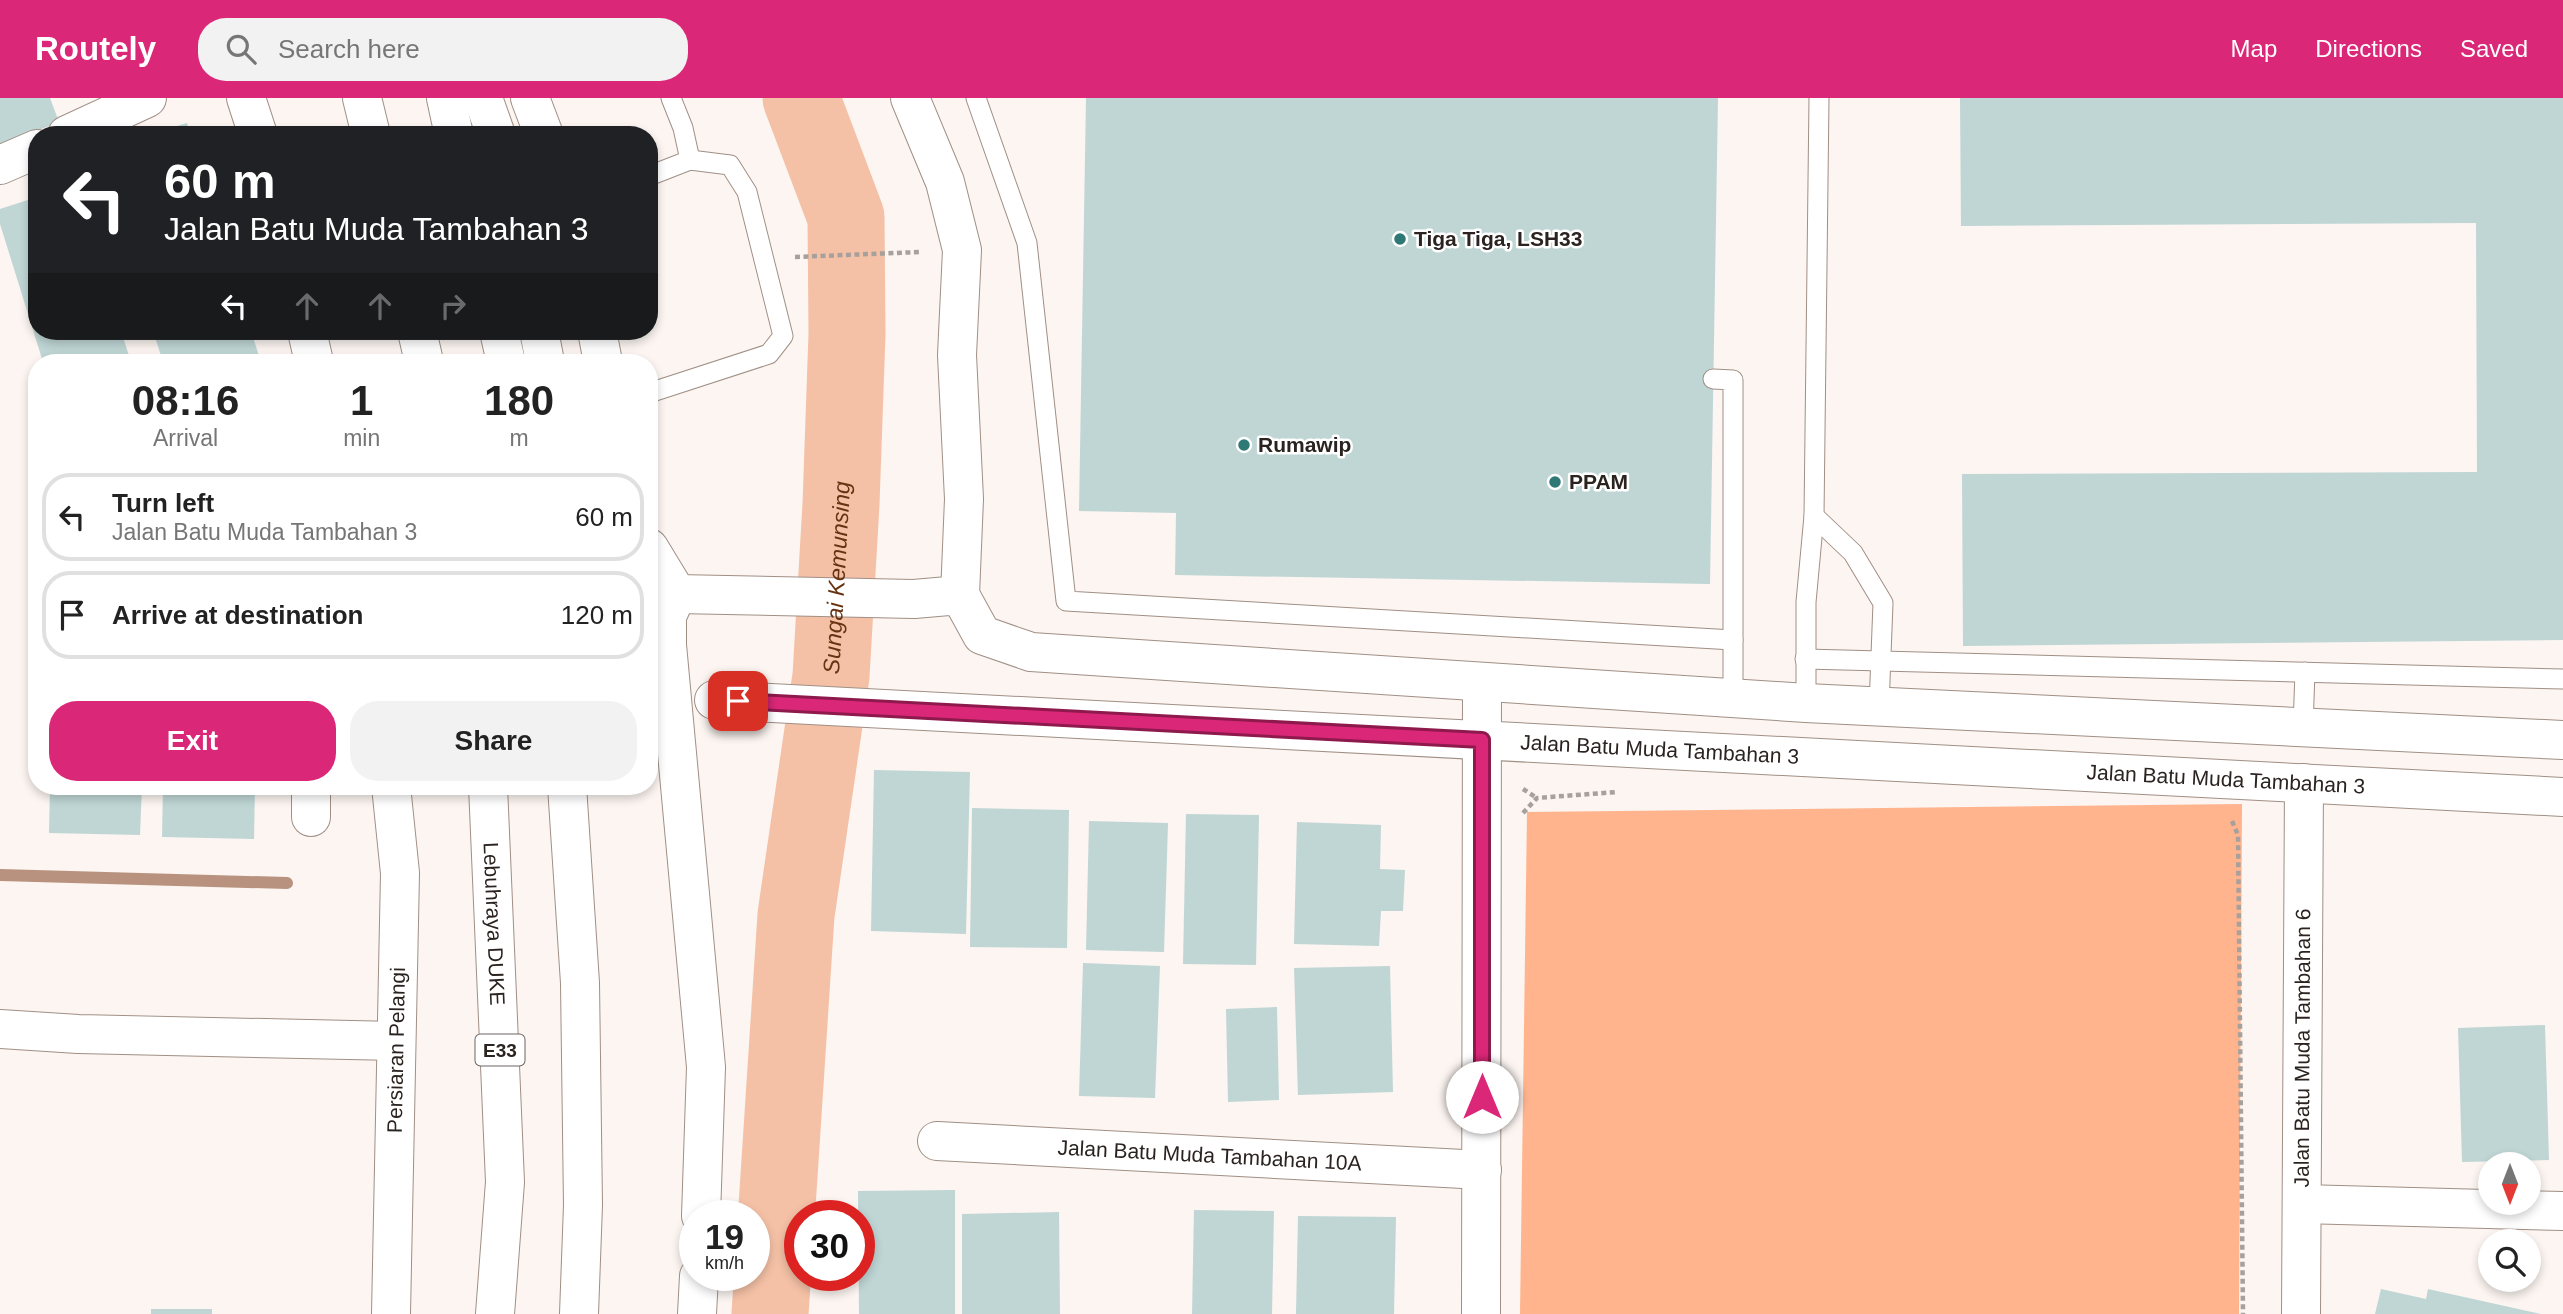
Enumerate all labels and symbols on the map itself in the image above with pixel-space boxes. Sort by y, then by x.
place label: Tiga Tiga, LSH33 [1414,227,1582,250]
marker: Tiga Tiga, LSH33 [1392,231,1408,247]
place label: Rumawip [1258,433,1351,456]
marker: Rumawip [1236,437,1252,453]
place label: PPAM [1569,470,1628,493]
marker: PPAM [1547,474,1563,490]
water label: Sungai Kemunsing [818,480,855,675]
pin [708,671,768,731]
street label: Jalan Batu Muda Tambahan 3 [1520,730,1800,768]
street label: Jalan Batu Muda Tambahan 3 [2086,760,2366,798]
street label: Lebuhraya DUKE [479,842,509,1006]
street label: Jalan Batu Muda Tambahan 6 [2290,909,2314,1187]
street label: Persiaran Pelangi [383,967,409,1133]
road number: E33 [476,1034,524,1066]
position arrow [1445,1060,1519,1134]
street label: Jalan Batu Muda Tambahan 10A [1057,1135,1362,1175]
north arrow [2478,1152,2541,1214]
speed limit sign: 30 [784,1200,875,1291]

